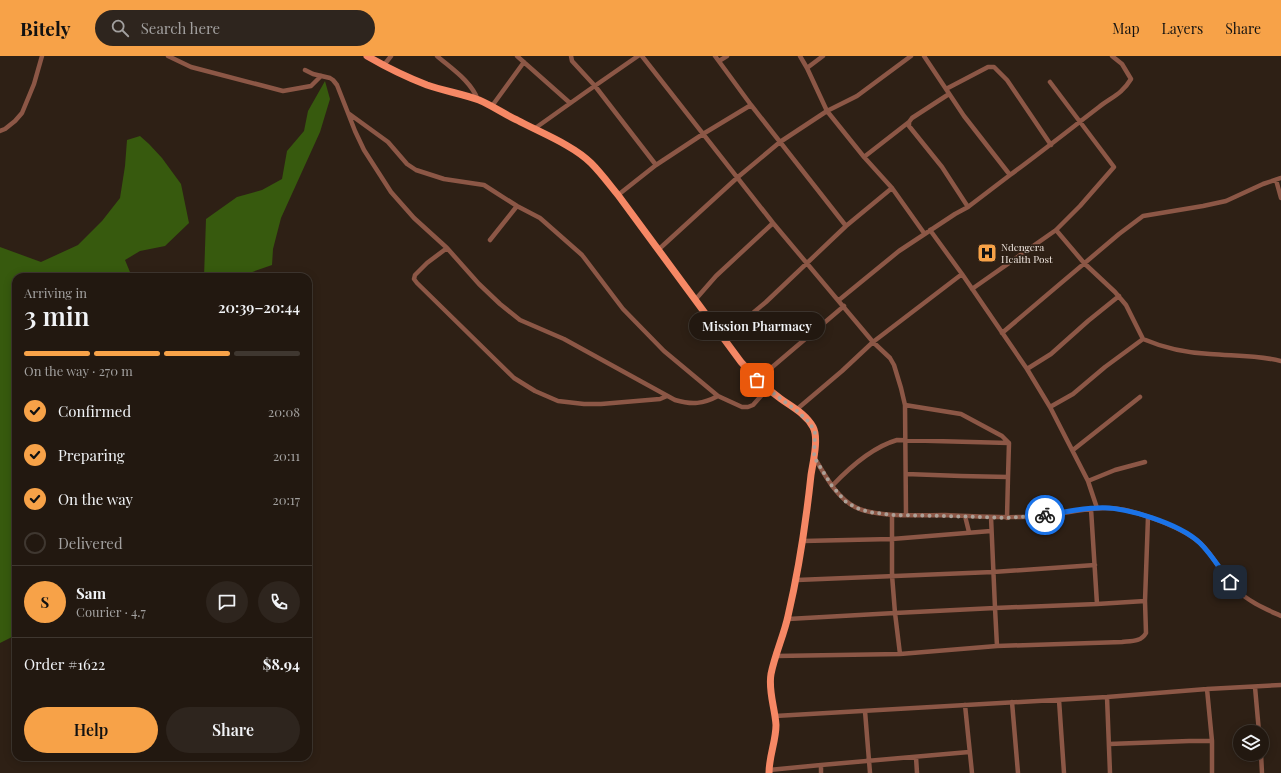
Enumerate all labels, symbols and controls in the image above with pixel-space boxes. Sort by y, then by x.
search box [95,10,375,46]
text: Bitely [20,15,71,41]
icon: search [109,17,131,39]
text: Search here [141,18,220,38]
text: Map [1112,19,1140,38]
text: Layers [1162,19,1203,38]
text: Share [1225,19,1261,38]
place label: Ndengera Health Post [1001,240,1053,266]
hospital icon: Ndengera Health Post [976,242,998,264]
text: Arriving in [24,284,87,301]
text: 20:39–20:44 [218,297,300,317]
text: 3 min [24,298,90,333]
callout: Mission Pharmacy [689,312,825,340]
text: Mission Pharmacy [702,317,812,334]
text: On the way · 270 m [24,362,133,379]
pin [740,363,774,397]
icon: bag [746,369,768,391]
icon: check [24,400,46,422]
text: Confirmed [58,401,131,421]
text: 20:08 [268,403,300,420]
icon: check [24,444,46,466]
text: Preparing [58,445,125,465]
text: 20:11 [273,447,300,464]
icon: check [24,488,46,510]
text: On the way [58,489,133,509]
text: 20:17 [272,491,300,508]
courier [1025,495,1065,535]
icon: bike [1034,504,1056,526]
text: Delivered [58,533,123,553]
pin [1213,565,1247,599]
icon: home [1219,571,1241,593]
button: chat [206,581,248,623]
button: phone [258,581,300,623]
text: Sam [76,583,106,603]
text: S [41,592,49,612]
text: Courier · 4.7 [76,603,146,620]
text: Order #1622 [24,654,105,674]
text: $8.94 [263,654,300,674]
button: Help [24,707,158,753]
button: Share [166,707,300,753]
map controls [1233,725,1269,761]
button: layers [1233,725,1269,761]

